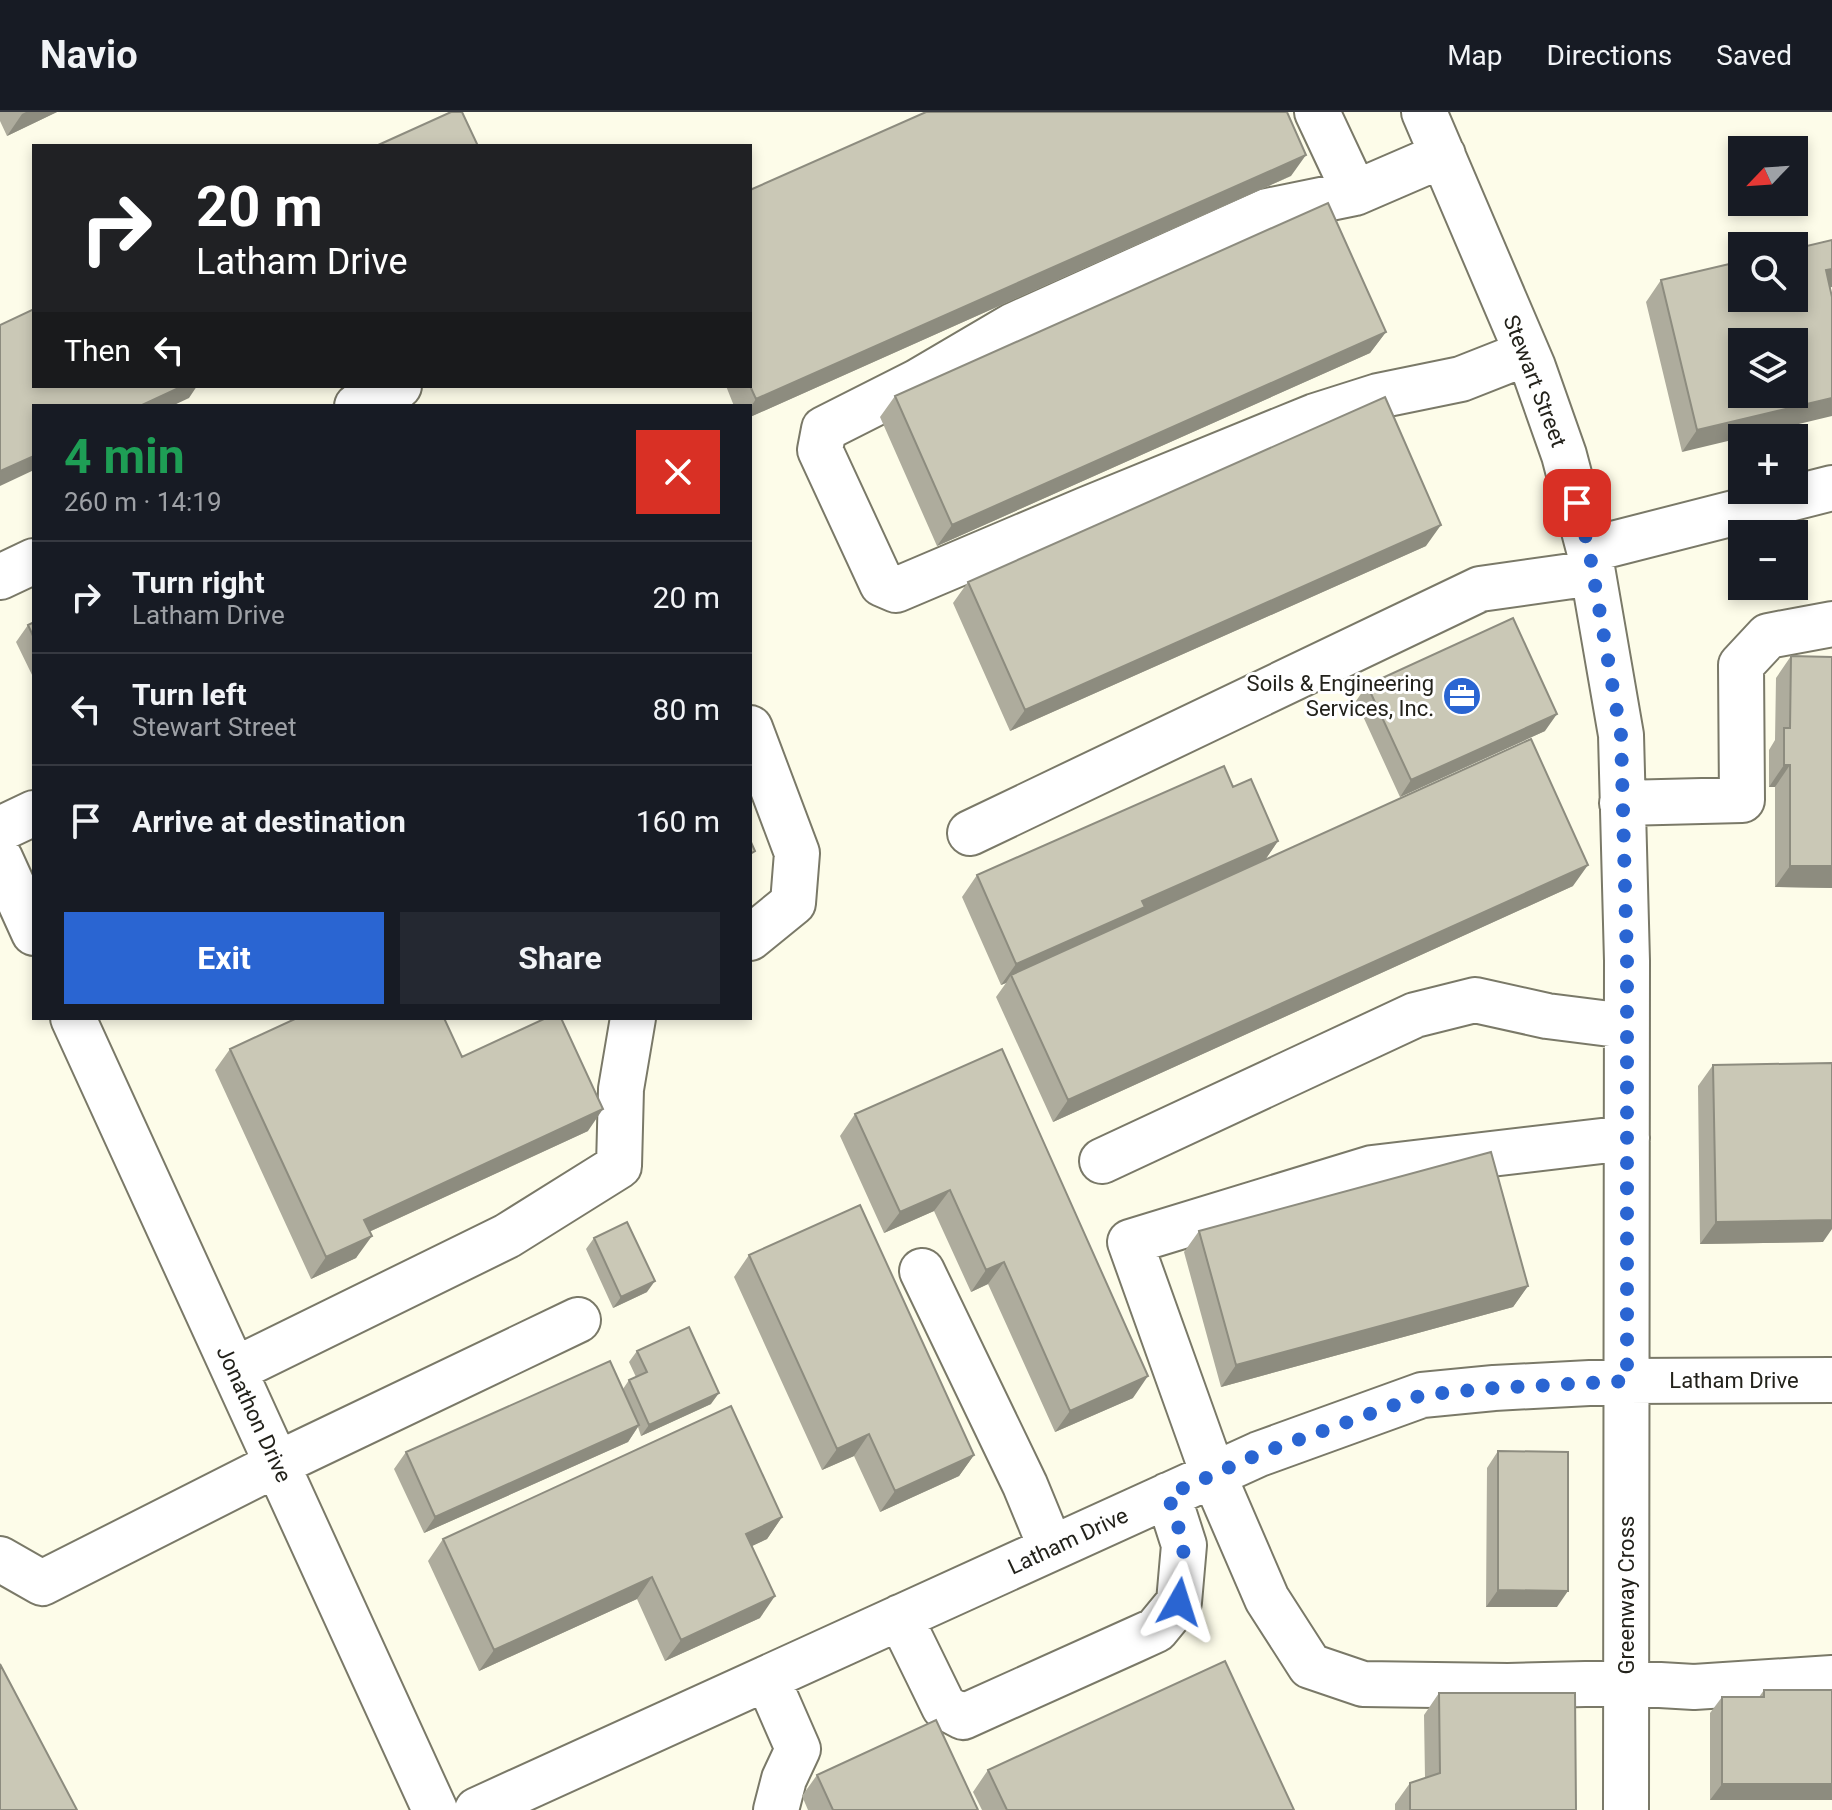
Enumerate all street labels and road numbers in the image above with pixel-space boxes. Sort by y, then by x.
street label: Stewart Street [1498,312,1572,450]
street label: Jonathon Drive [211,1342,297,1486]
street label: Latham Drive [1669,1368,1799,1393]
street label: Latham Drive [1004,1502,1132,1580]
street label: Greenway Cross [1614,1516,1639,1674]

